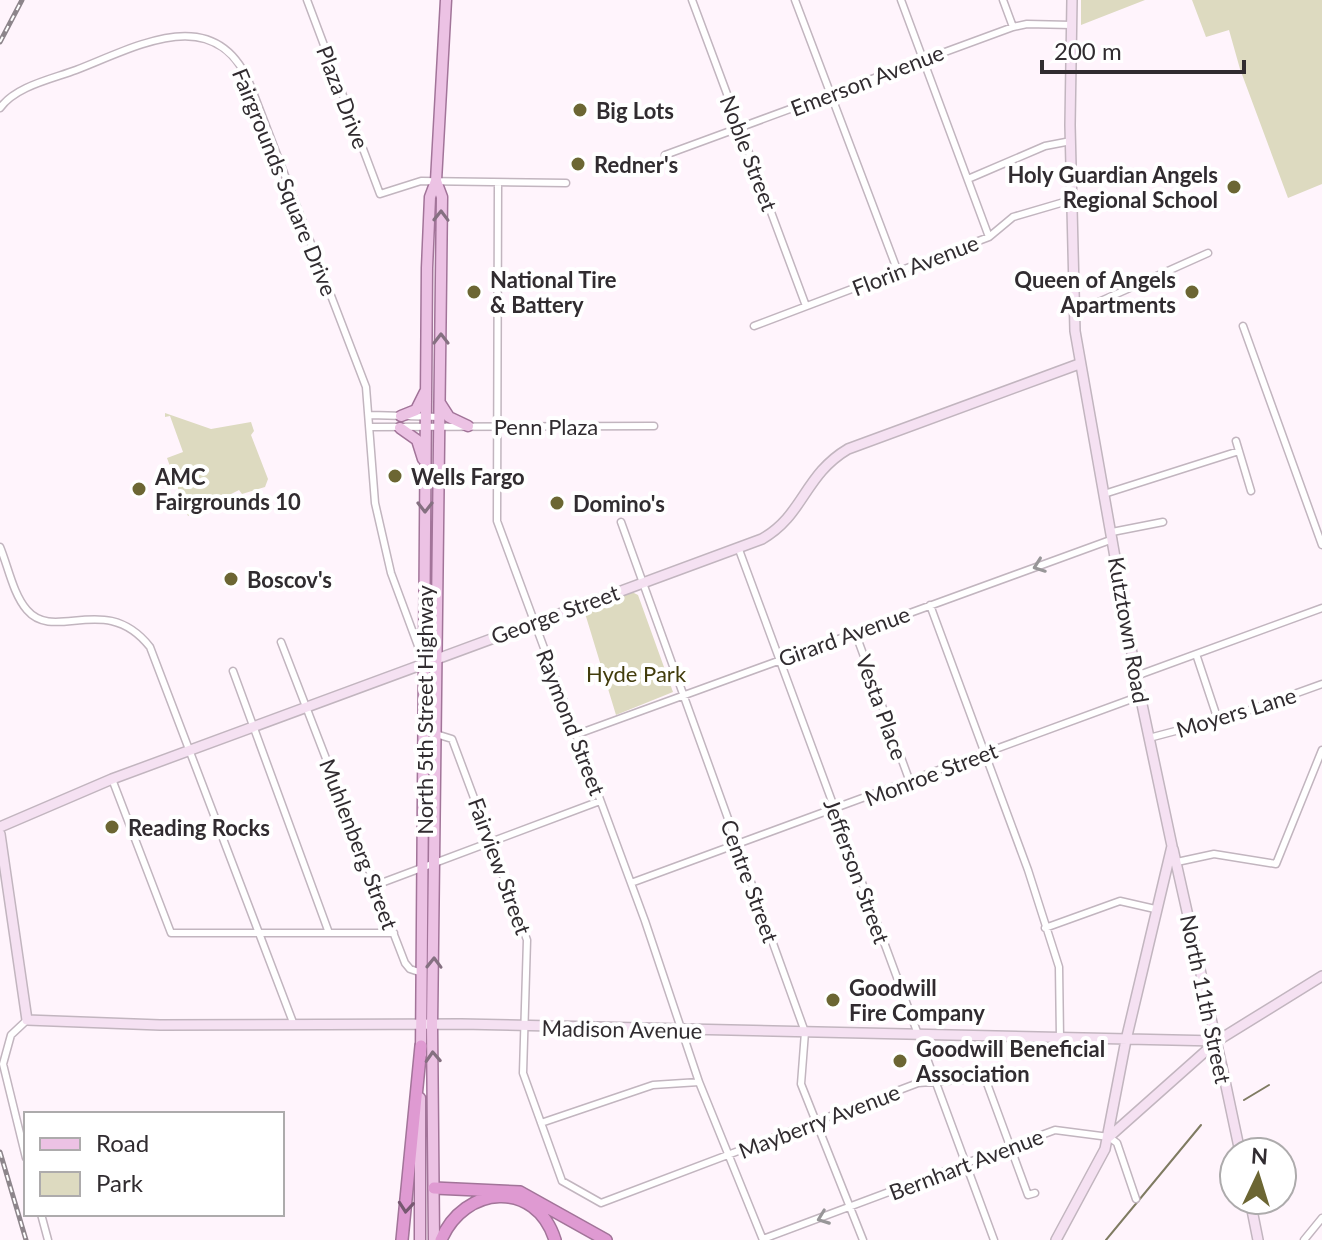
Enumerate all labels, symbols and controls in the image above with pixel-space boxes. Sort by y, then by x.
scale bar [1042,24,1244,74]
text: 200 m [1054,36,1122,65]
street label: Emerson Avenue [787,38,947,122]
street label: Plaza Drive [311,42,375,152]
street label: Fairgrounds Square Drive [227,64,343,300]
street label: Noble Street [715,91,783,215]
place label: Big Lots [596,97,674,124]
marker: Big Lots [571,101,589,119]
place label: Redner's [594,151,678,178]
marker: Redner's [569,155,587,173]
place label: Holy Guardian Angels Regional School [1007,161,1218,213]
marker: Holy Guardian Angels Regional School [1225,178,1243,196]
one-way arrow [433,209,450,222]
street label: Florin Avenue [848,229,982,301]
place label: National Tire & Battery [490,266,617,318]
place label: Queen of Angels Apartments [1014,266,1176,318]
marker: National Tire & Battery [465,283,483,301]
marker: Queen of Angels Apartments [1183,283,1201,301]
one-way arrow [432,332,450,345]
street label: Penn Plaza [494,413,598,440]
place label: AMC Fairgrounds 10 [154,463,301,515]
place label: Wells Fargo [411,463,525,490]
marker: Wells Fargo [386,467,404,485]
marker: AMC Fairgrounds 10 [130,480,148,498]
place label: Domino's [573,490,665,517]
marker: Domino's [548,494,566,512]
one-way arrow [416,501,434,514]
street label: Kutztown Road [1103,555,1155,705]
one-way arrow [1033,556,1047,572]
place label: Boscov's [247,566,332,593]
marker: Boscov's [222,570,240,588]
street label: George Street [487,578,623,650]
street label: North 5th Street Highway [411,585,438,835]
street label: Girard Avenue [775,600,913,672]
street label: Raymond Street [531,645,611,799]
street label: Vesta Place [850,651,914,763]
park label: Hyde Park [586,660,687,687]
street label: Moyers Lane [1173,681,1299,743]
street label: Monroe Street [861,736,1001,812]
street label: Muhlenberg Street [314,755,404,933]
street label: Fairview Street [463,794,537,938]
street label: Jefferson Street [818,795,896,947]
place label: Reading Rocks [128,814,270,841]
street label: Centre Street [715,816,785,946]
marker: Reading Rocks [103,818,121,836]
street label: North 11th Street [1175,912,1237,1086]
one-way arrow [425,956,443,969]
place label: Goodwill Fire Company [849,974,985,1026]
marker: Goodwill Fire Company [824,991,842,1009]
street label: Madison Avenue [541,1014,703,1044]
place label: Goodwill Beneficial Association [915,1035,1105,1087]
one-way arrow [425,1051,442,1063]
marker: Goodwill Beneficial Association [891,1052,909,1070]
street label: Mayberry Avenue [735,1078,903,1164]
legend [24,1112,284,1216]
street label: Bernhart Avenue [885,1122,1047,1206]
text: Road [96,1128,149,1157]
north arrow [1218,1136,1298,1216]
text: N [1250,1141,1269,1170]
text: Park [96,1168,144,1197]
one-way arrow [398,1201,415,1214]
one-way arrow [817,1208,831,1225]

